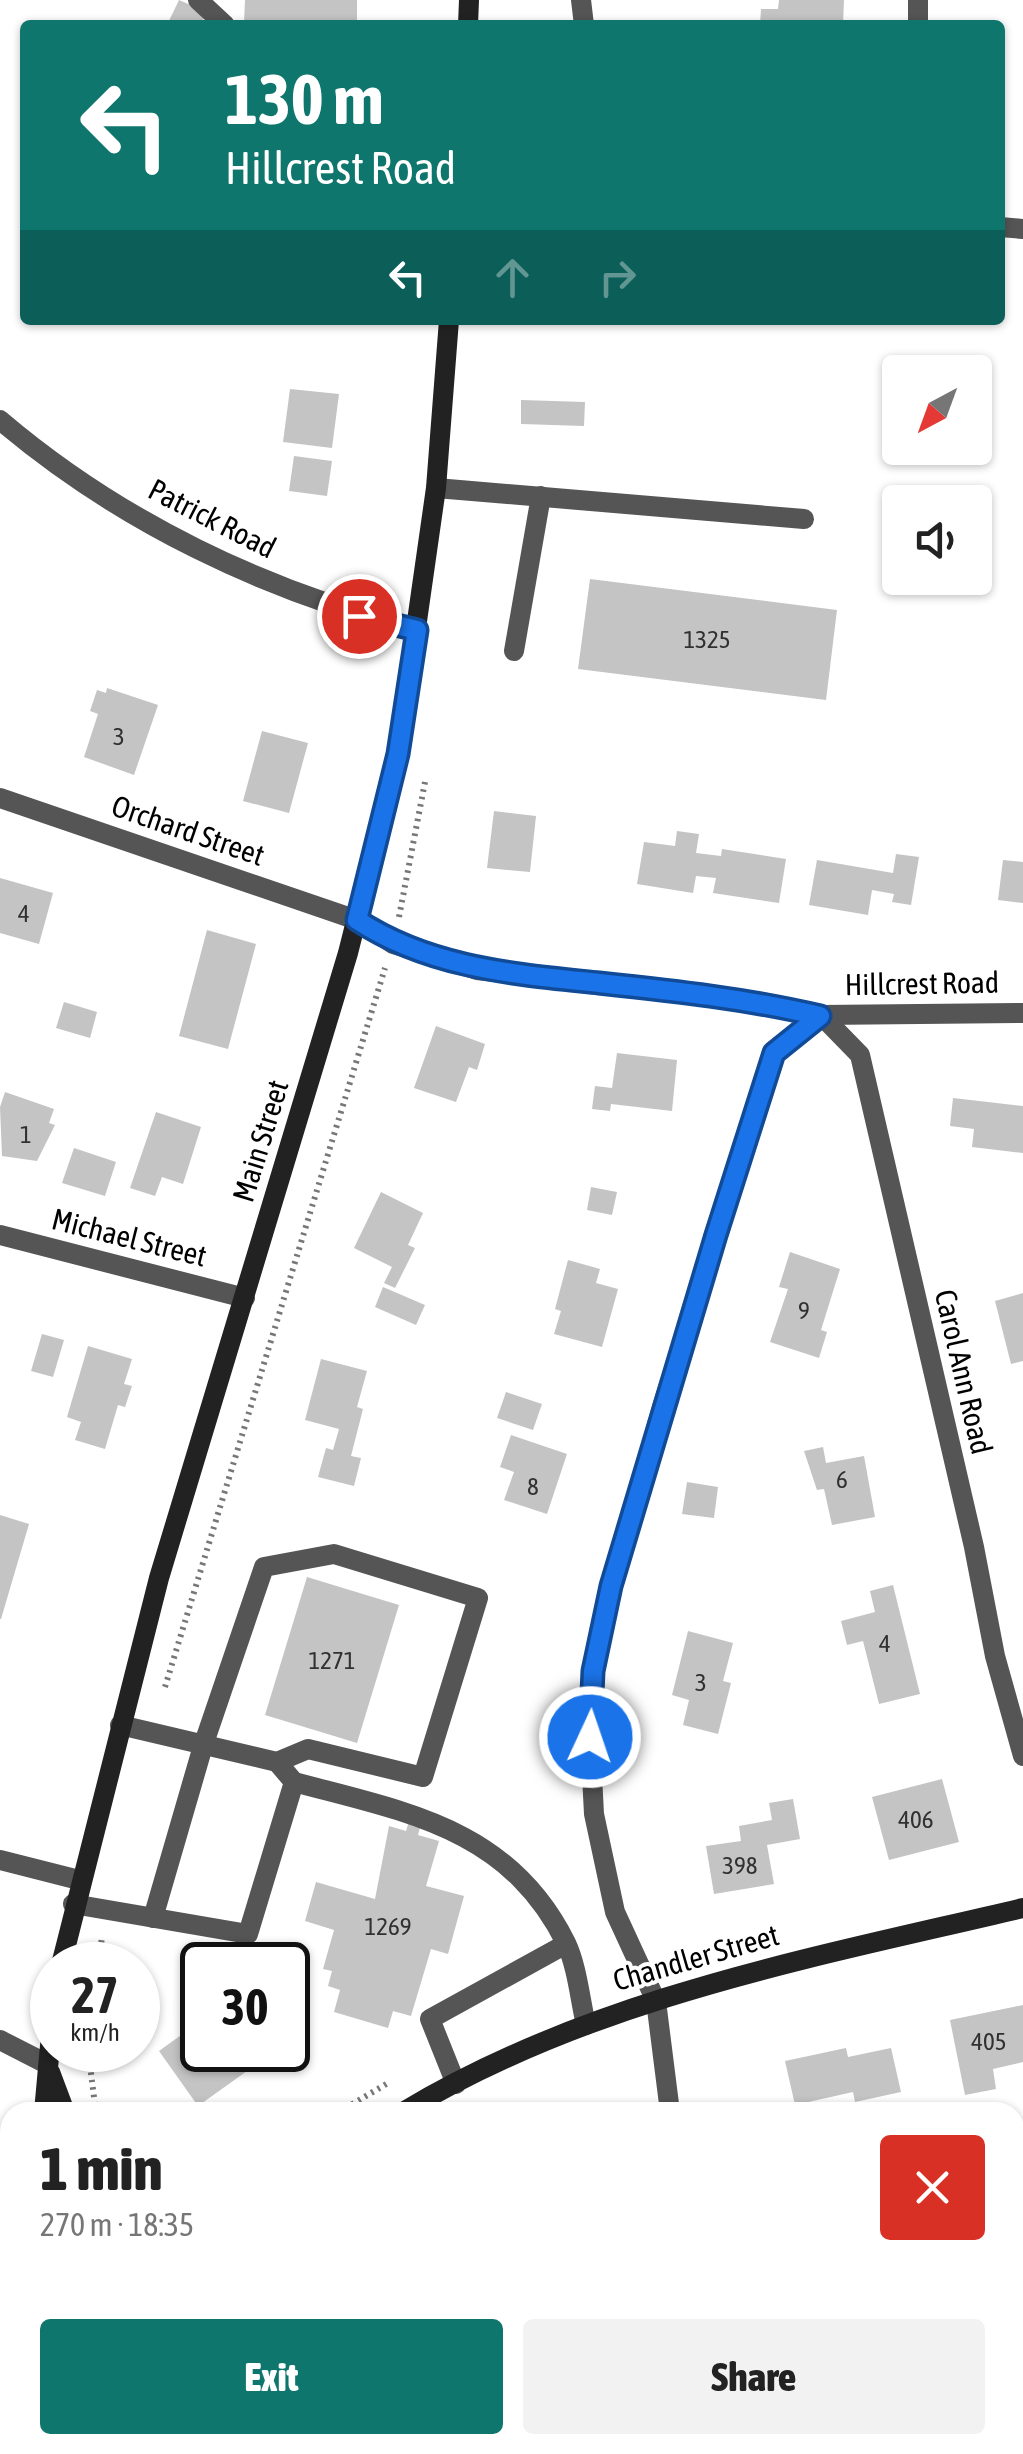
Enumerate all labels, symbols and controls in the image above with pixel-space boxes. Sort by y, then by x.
text: 130 m [225,59,384,139]
icon: left [60,60,190,190]
text: Hillcrest Road [225,142,456,194]
icon: left [380,250,435,305]
icon: ahead [485,250,540,305]
icon: right [590,250,645,305]
north arrow [882,355,992,465]
map controls [882,355,992,595]
street label: Patrick Road [143,472,282,565]
button: sound [882,485,992,595]
pin [317,574,402,659]
icon: arrive [332,589,387,644]
house number: 1325 [683,625,731,653]
house number: 3 [113,722,125,750]
street label: Orchard Street [108,788,269,872]
house number: 4 [18,899,30,927]
street label: Hillcrest Road [845,965,999,1001]
street label: Main Street [225,1076,295,1206]
house number: 1 [20,1120,32,1148]
street label: Michael Street [48,1201,210,1273]
street label: Carol Ann Road [929,1286,999,1457]
house number: 9 [798,1296,810,1324]
house number: 6 [836,1465,848,1493]
house number: 8 [527,1472,539,1500]
house number: 4 [879,1629,891,1657]
house number: 1271 [308,1646,356,1674]
house number: 3 [695,1668,707,1696]
position arrow [538,1685,642,1789]
house number: 406 [898,1805,934,1833]
house number: 398 [722,1851,758,1879]
house number: 1269 [364,1912,412,1940]
street label: Chandler Street [609,1917,783,1997]
speed limit sign: 30 [180,1942,310,2072]
text: 27 [71,1966,118,2024]
text: km/h [70,2018,120,2046]
house number: 405 [971,2027,1007,2055]
text: 1 min [40,2134,163,2203]
button: close [880,2135,985,2240]
text: 270 m · 18:35 [40,2206,194,2243]
button: Exit [40,2319,503,2434]
button: Share [523,2319,985,2434]

